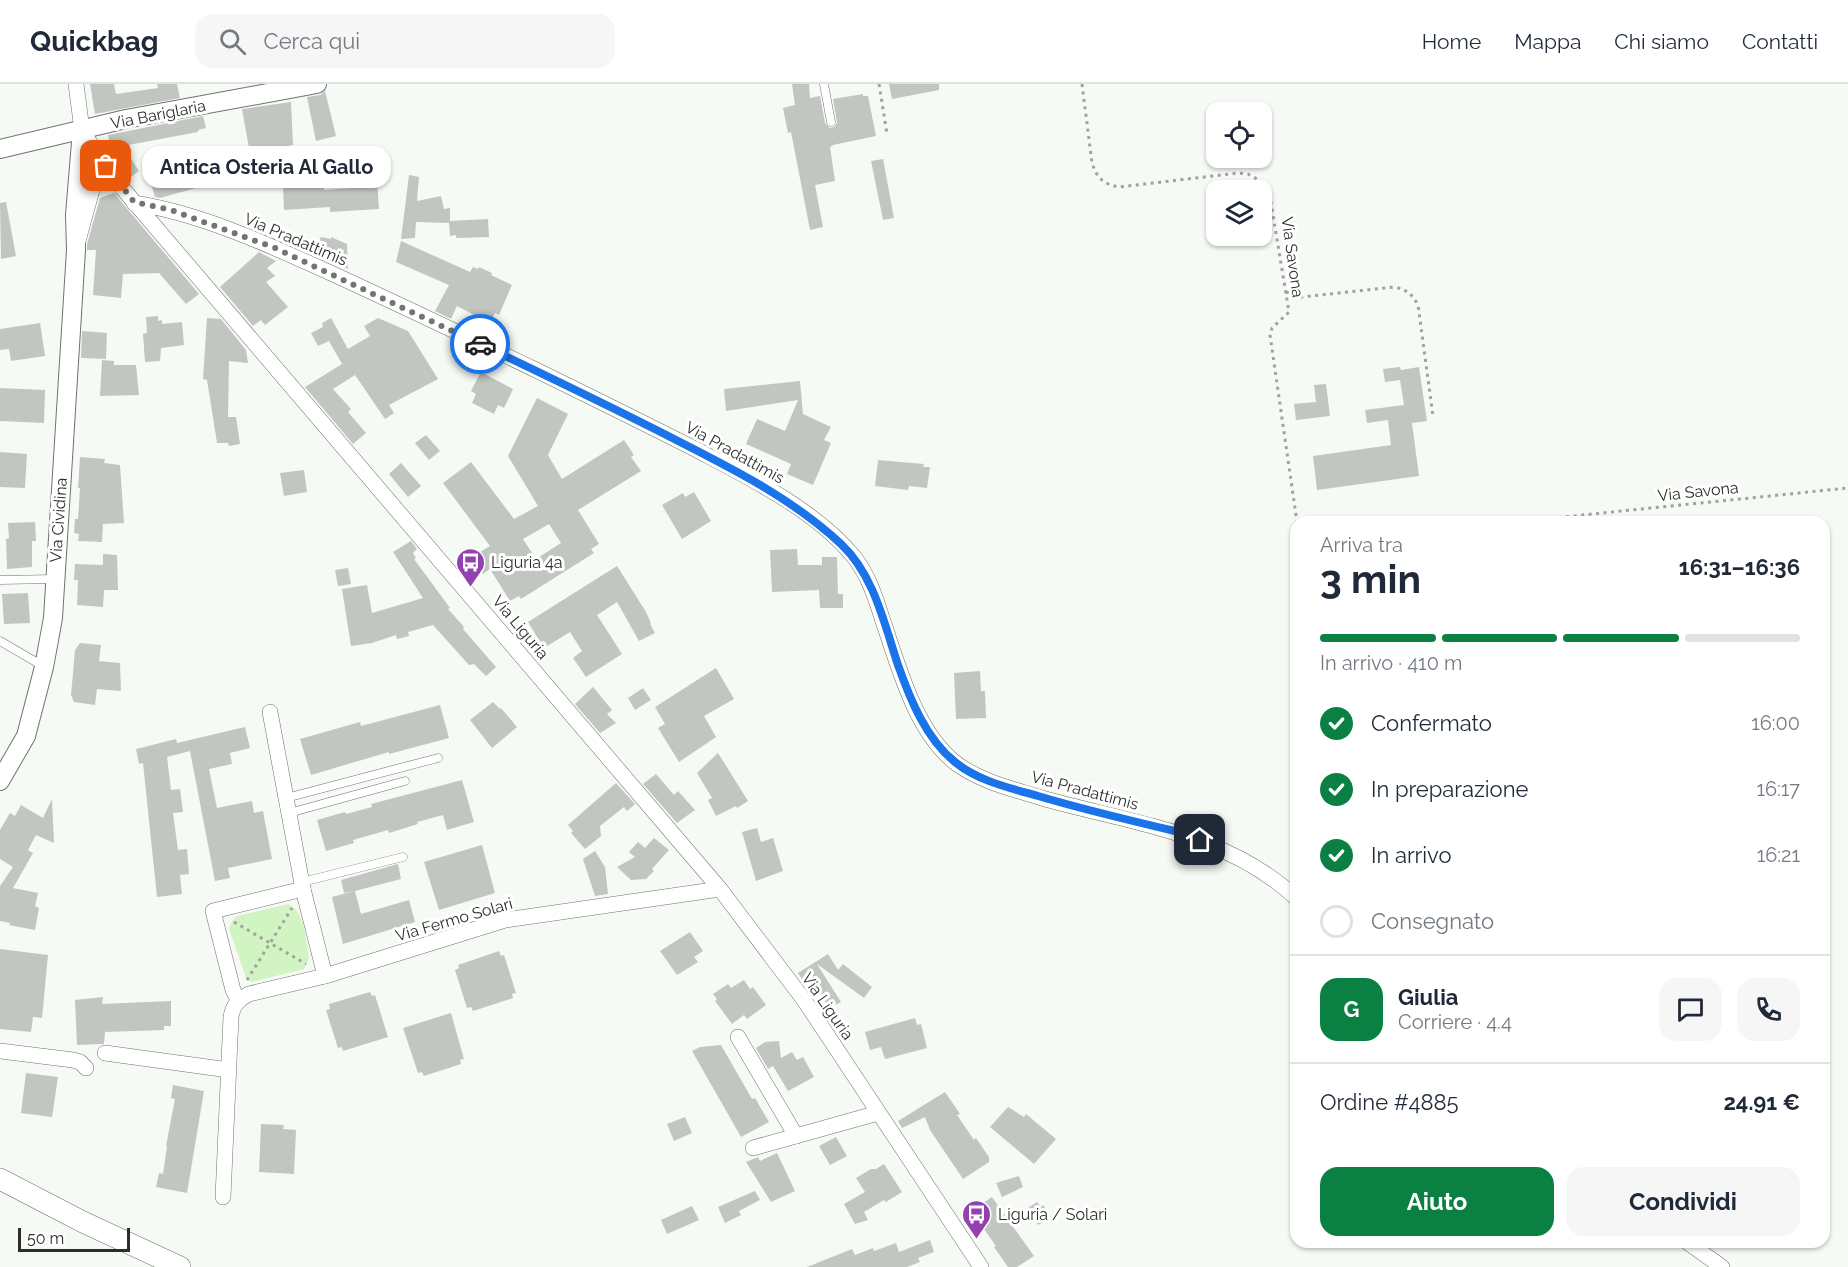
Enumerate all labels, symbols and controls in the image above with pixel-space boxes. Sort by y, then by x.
search box [195,14,615,68]
text: Quickbag [30,25,159,58]
icon: search [216,25,249,58]
text: Cerca qui [264,28,360,54]
text: Home [1422,29,1481,54]
text: Mappa [1514,29,1581,54]
text: Chi siamo [1614,29,1709,54]
text: Contatti [1742,29,1818,54]
street label: Via Bariglaria [109,96,207,133]
map controls [1206,102,1272,246]
button: locate [1206,102,1272,168]
pin [80,140,131,191]
callout: Antica Osteria Al Gallo [142,145,391,187]
icon: bag [89,149,122,182]
text: Antica Osteria Al Gallo [160,155,373,179]
button: layers [1206,180,1272,246]
street label: Via Pradattimis [241,209,350,270]
street label: Via Savona [1277,216,1308,299]
courier [450,314,510,374]
icon: car [464,328,497,361]
street label: Via Pradattimis [682,417,788,488]
street label: Via Cividina [46,477,71,563]
street label: Via Savona [1657,478,1739,505]
text: Arriva tra [1320,533,1403,557]
bus stop icon: Liguria 4a [454,546,486,588]
place label: Liguria 4a [491,553,563,572]
text: 16:31–16:36 [1679,554,1800,580]
text: 3 min [1320,556,1421,602]
street label: Via Liguria [489,592,553,663]
text: In arrivo · 410 m [1320,651,1462,675]
icon: check [1320,707,1353,740]
text: Confermato [1371,710,1492,736]
text: 16:00 [1751,711,1800,735]
street label: Via Pradattimis [1029,767,1141,814]
icon: check [1320,773,1353,806]
text: In preparazione [1371,776,1528,802]
text: 16:17 [1756,777,1800,801]
pin [1174,814,1225,865]
icon: home [1183,823,1216,856]
icon: check [1320,839,1353,872]
text: In arrivo [1371,842,1452,868]
text: 16:21 [1757,843,1800,867]
street label: Via Fermo Solari [393,894,515,945]
text: Consegnato [1371,908,1494,934]
street label: Via Liguria [798,969,858,1043]
button: chat [1659,978,1722,1041]
button: phone [1737,978,1800,1041]
text: Giulia [1398,984,1458,1010]
text: G [1344,996,1359,1022]
text: Corriere · 4.4 [1398,1010,1512,1034]
text: Ordine #4885 [1320,1089,1458,1115]
text: 24.91 € [1723,1089,1800,1115]
button: Aiuto [1320,1167,1554,1236]
button: Condividi [1566,1167,1800,1236]
bus stop icon: Liguria / Solari [961,1198,993,1240]
place label: Liguria / Solari [998,1205,1107,1224]
scale bar [18,1225,130,1252]
text: 50 m [27,1229,64,1248]

